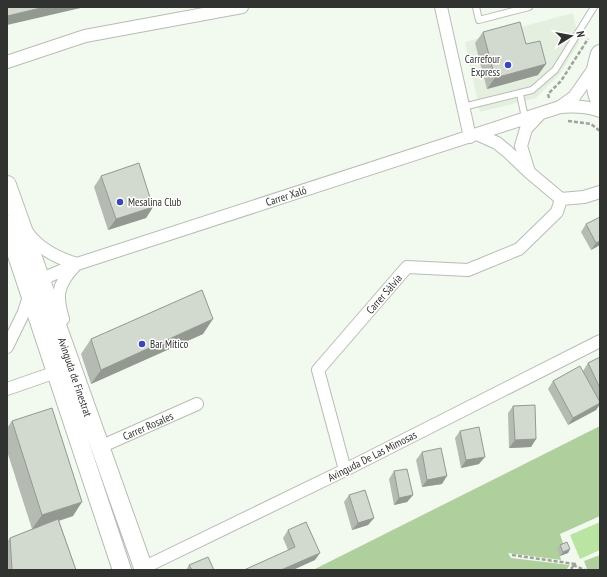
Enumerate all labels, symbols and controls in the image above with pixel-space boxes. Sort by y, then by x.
north arrow [551,16,591,56]
text: N [573,30,588,38]
place label: Carrefour Express [465,52,500,79]
marker: Carrefour Express [503,60,513,70]
street label: Carrer Xaló [264,183,308,209]
place label: Mesalina Club [128,195,182,209]
marker: Mesalina Club [115,197,125,207]
street label: Carrer Sàlvia [363,271,405,317]
street label: Avinguda de Finestrat [55,336,95,418]
place label: Bar Mítico [150,337,188,351]
marker: Bar Mítico [137,339,147,349]
street label: Carrer Rosales [121,409,176,443]
street label: Avinguda De Las Mimosas [325,427,419,484]

